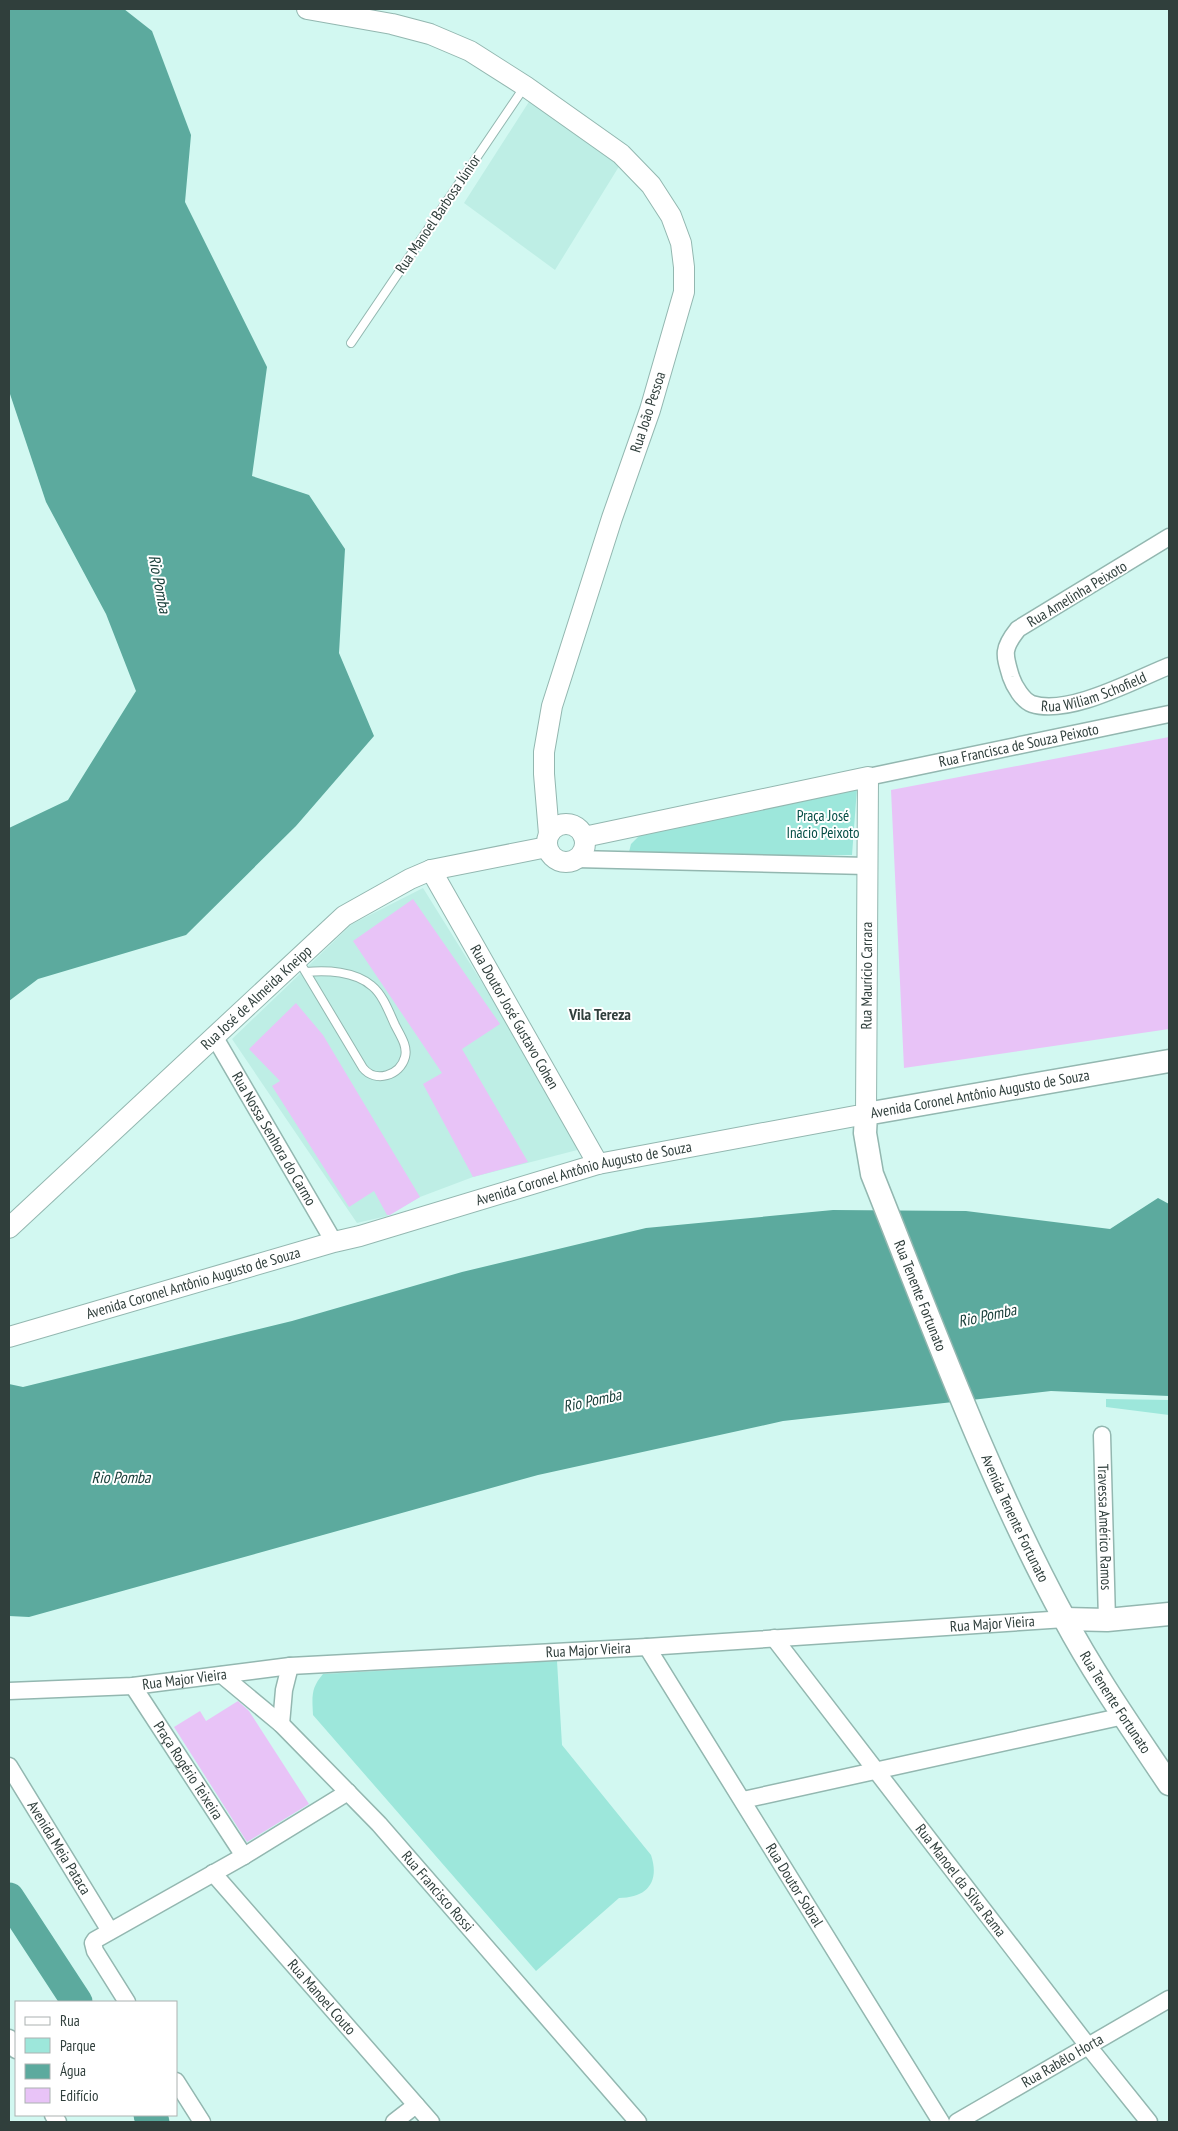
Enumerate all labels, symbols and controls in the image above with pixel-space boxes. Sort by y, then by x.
street label: Rua Manoel Barbosa Júnior [391,150,485,277]
street label: Rua João Pessoa [626,369,670,455]
water label: Rio Pomba [145,553,176,616]
street label: Rua Amelinha Peixoto [1023,556,1130,631]
street label: Rua Wiliam Schofield [1041,667,1149,715]
street label: Rua Francisca de Souza Peixoto [937,719,1100,771]
park label: Praça José Inácio Peixoto [787,806,859,842]
street label: Rua Maurício Carrara [857,922,876,1030]
street label: Rua José de Almeida Kneipp [197,941,315,1054]
street label: Rua Doutor José Gustavo Cohen [466,941,563,1092]
district label: Vila Tereza [568,1004,631,1024]
street label: Avenida Coronel Antônio Augusto de Souza [869,1065,1091,1122]
street label: Rua Nossa Senhora do Carmo [228,1068,321,1209]
street label: Avenida Coronel Antônio Augusto de Souza [473,1137,693,1209]
street label: Rua Tenente Fortunato [890,1237,951,1354]
street label: Avenida Coronel Antônio Augusto de Souza [84,1242,303,1323]
water label: Rio Pomba [956,1299,1019,1331]
water label: Rio Pomba [561,1384,624,1416]
street label: Avenida Tenente Fortunato [977,1451,1053,1585]
street label: Travessa Américo Ramos [1094,1464,1116,1590]
water label: Rio Pomba [92,1467,152,1487]
street label: Rua Major Vieira [949,1611,1035,1636]
street label: Rua Major Vieira [545,1638,631,1661]
street label: Rua Tenente Fortunato [1076,1648,1156,1757]
street label: Rua Major Vieira [141,1664,228,1694]
street label: Praça Rogério Teixeira [150,1718,228,1823]
street label: Avenida Meia Pataca [24,1797,95,1898]
street label: Rua Manoel da Silva Rama [912,1820,1010,1940]
street label: Rua Doutor Sobral [762,1840,828,1931]
street label: Rua Francisco Rossi [398,1847,478,1935]
street label: Rua Manoel Couto [284,1955,360,2039]
legend [15,2001,178,2116]
text: Rua [60,2011,80,2030]
street label: Rua Rabêlo Horta [1018,2029,1106,2091]
text: Parque [60,2036,96,2055]
text: Água [60,2061,86,2080]
text: Edifício [60,2086,98,2105]

